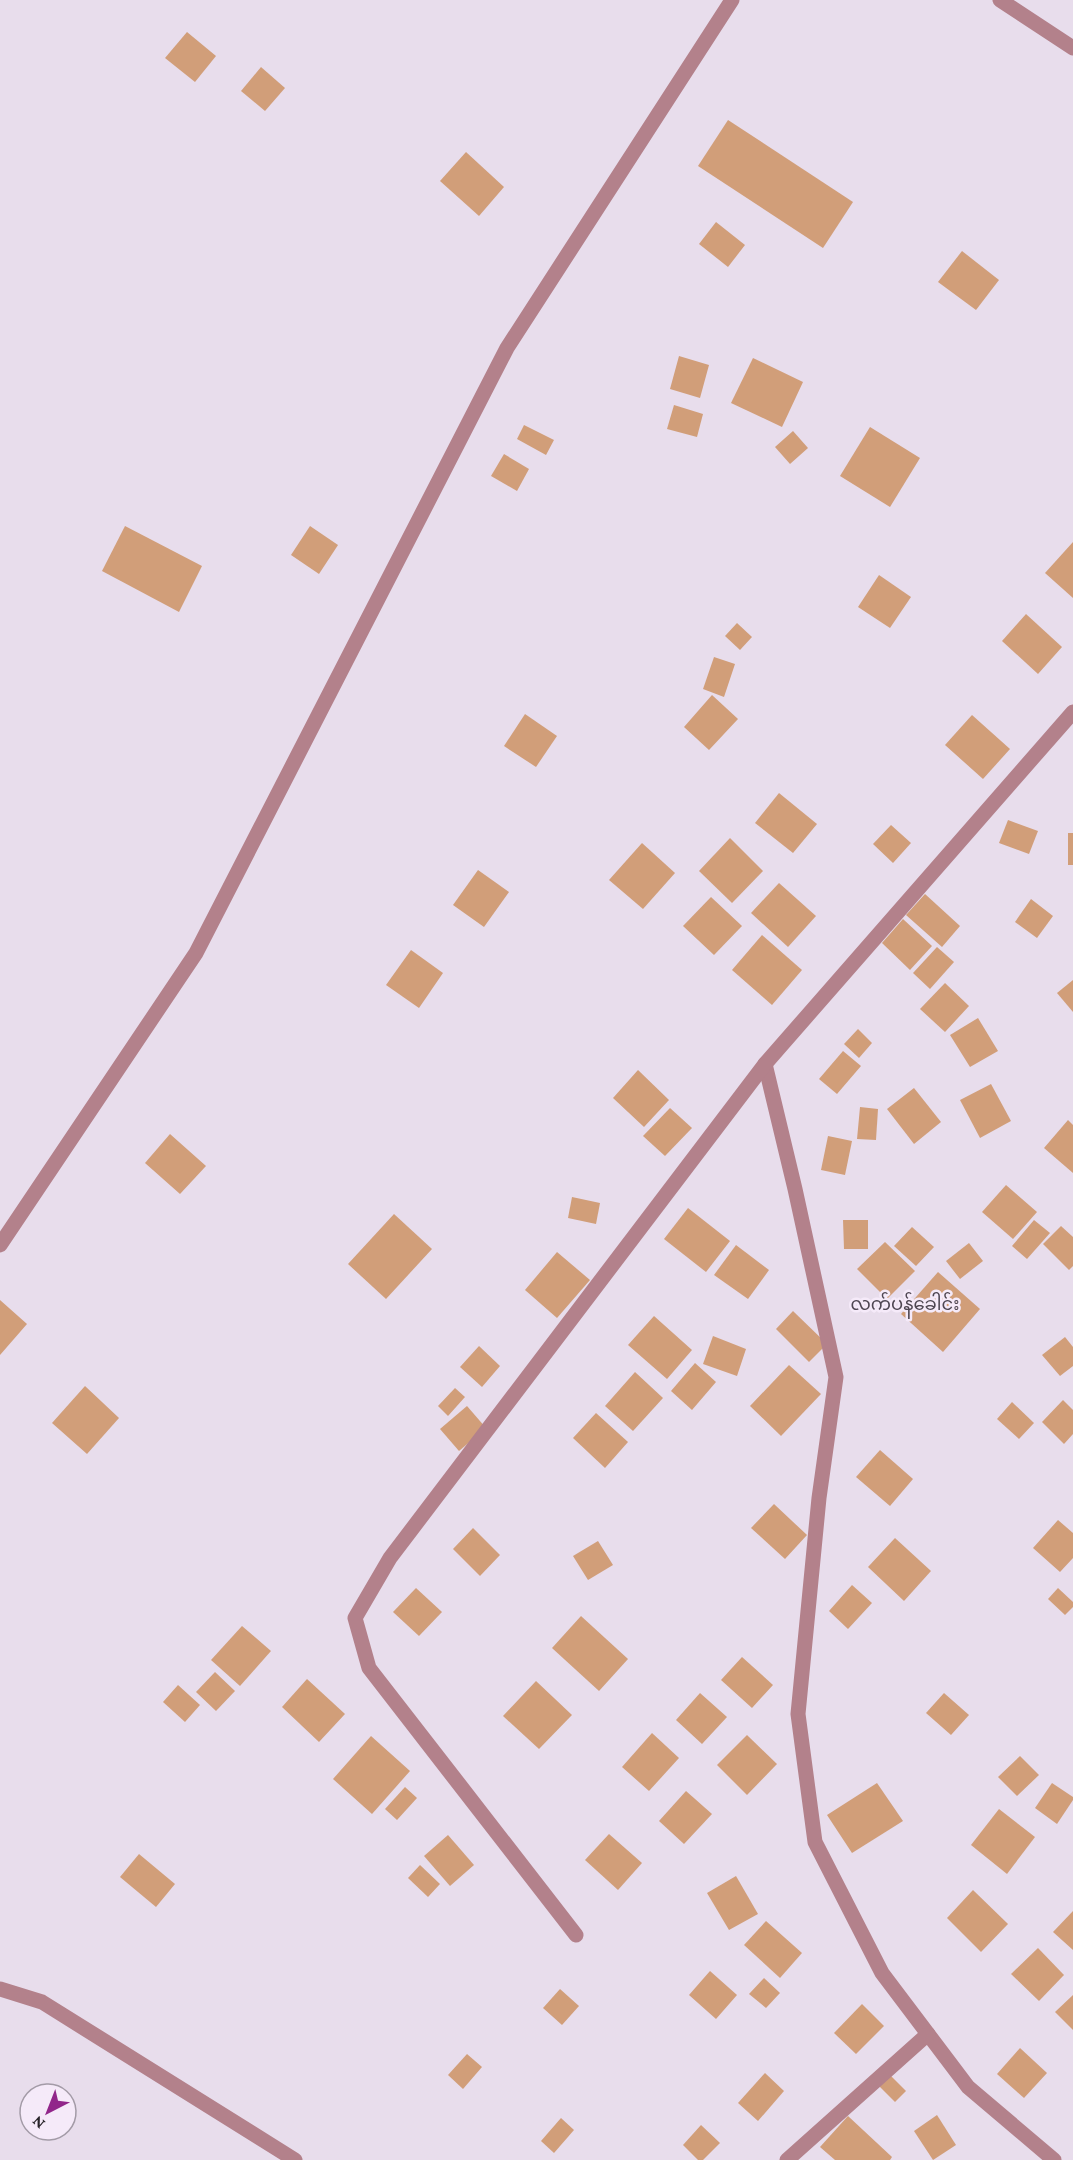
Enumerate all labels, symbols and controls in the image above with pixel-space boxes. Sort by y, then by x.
district label: လက်ပန်ခေါင်း [851,1291,959,1319]
north arrow [18,2082,78,2142]
text: N [28,2113,48,2133]

